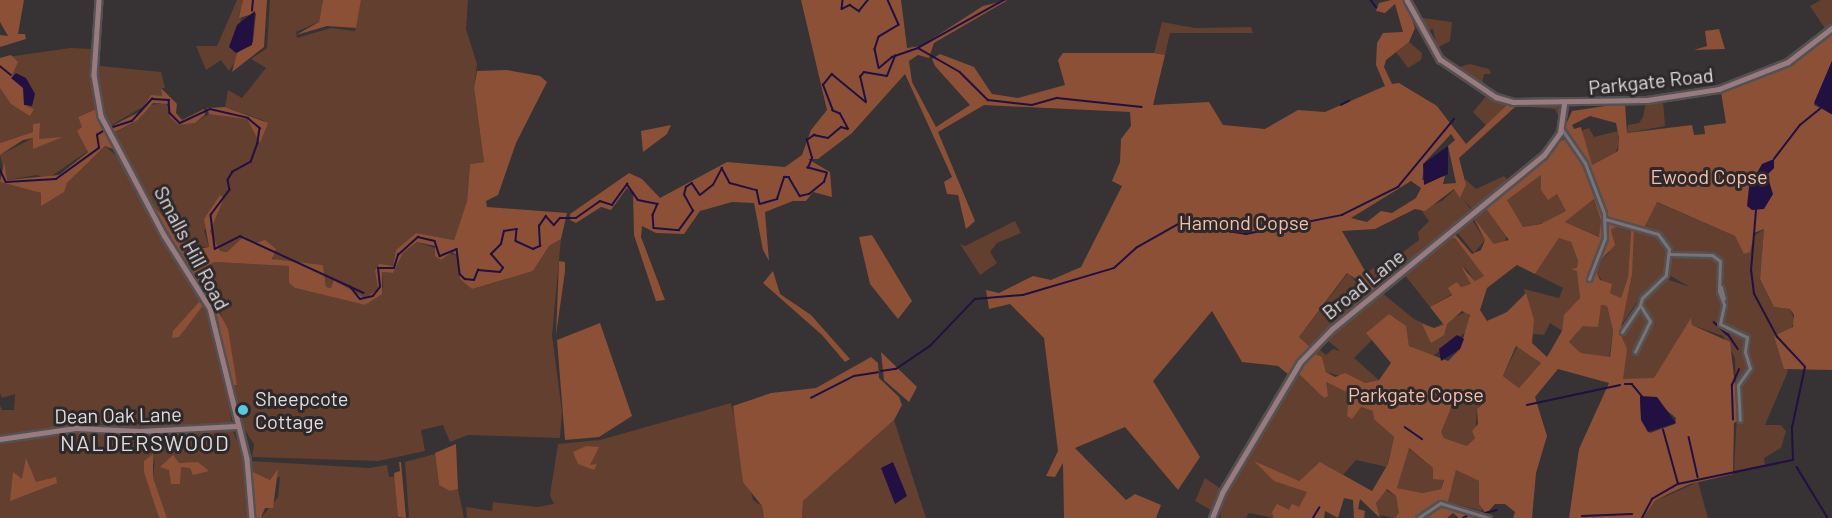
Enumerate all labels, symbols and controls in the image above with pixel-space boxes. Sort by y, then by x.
street label: Parkgate Road [1587,62,1715,100]
park label: Ewood Copse [1650,164,1768,188]
street label: Smalls Hill Road [149,182,235,314]
park label: Hamond Copse [1179,210,1309,234]
street label: Broad Lane [1317,244,1409,324]
park label: Parkgate Copse [1348,382,1484,406]
place label: Sheepcote Cottage [255,386,348,433]
street label: Dean Oak Lane [54,402,182,428]
marker: Sheepcote Cottage [236,403,250,417]
district label: NALDERSWOOD [60,430,230,456]

